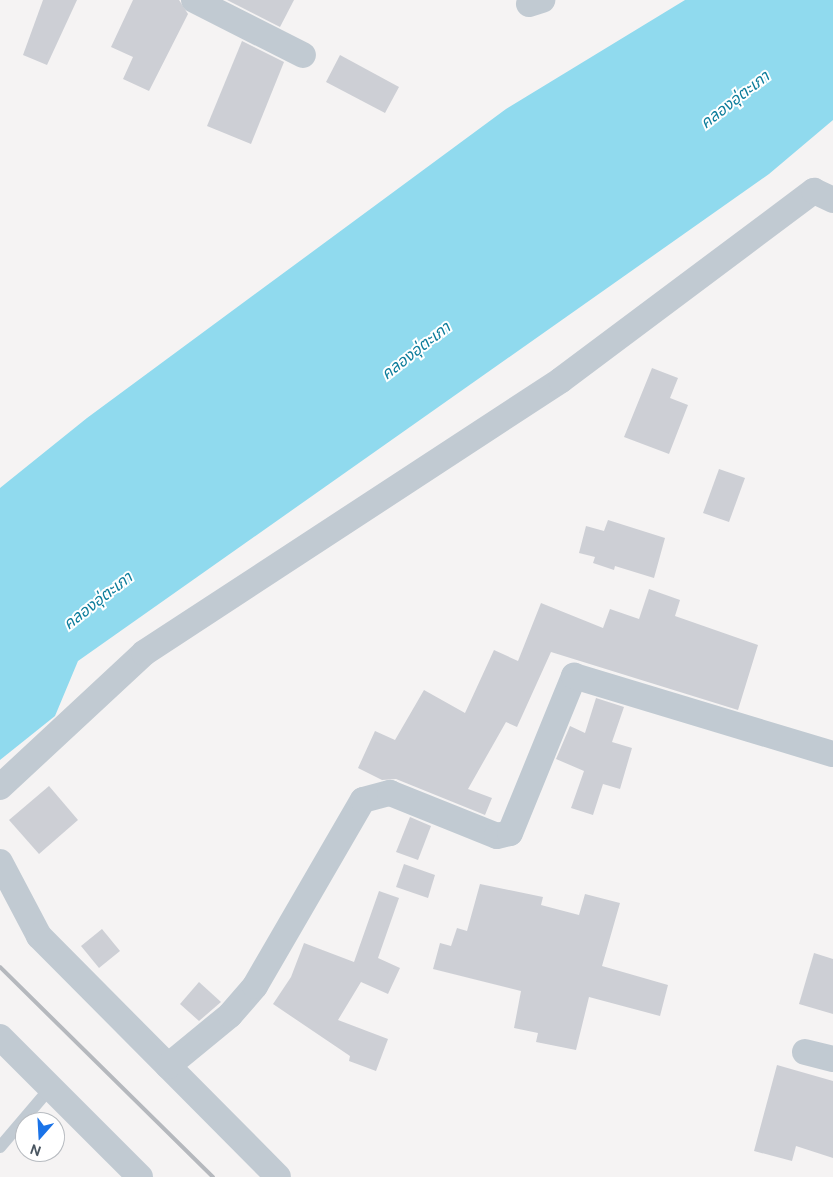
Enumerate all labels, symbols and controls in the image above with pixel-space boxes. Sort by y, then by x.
water label: คลองอุ่ตะเภา [697,67,773,133]
water label: คลองอุ่ตะเภา [378,318,454,384]
water label: คลองอุ่ตะเภา [60,568,136,634]
north arrow [15,1112,65,1162]
text: N [28,1140,43,1160]

